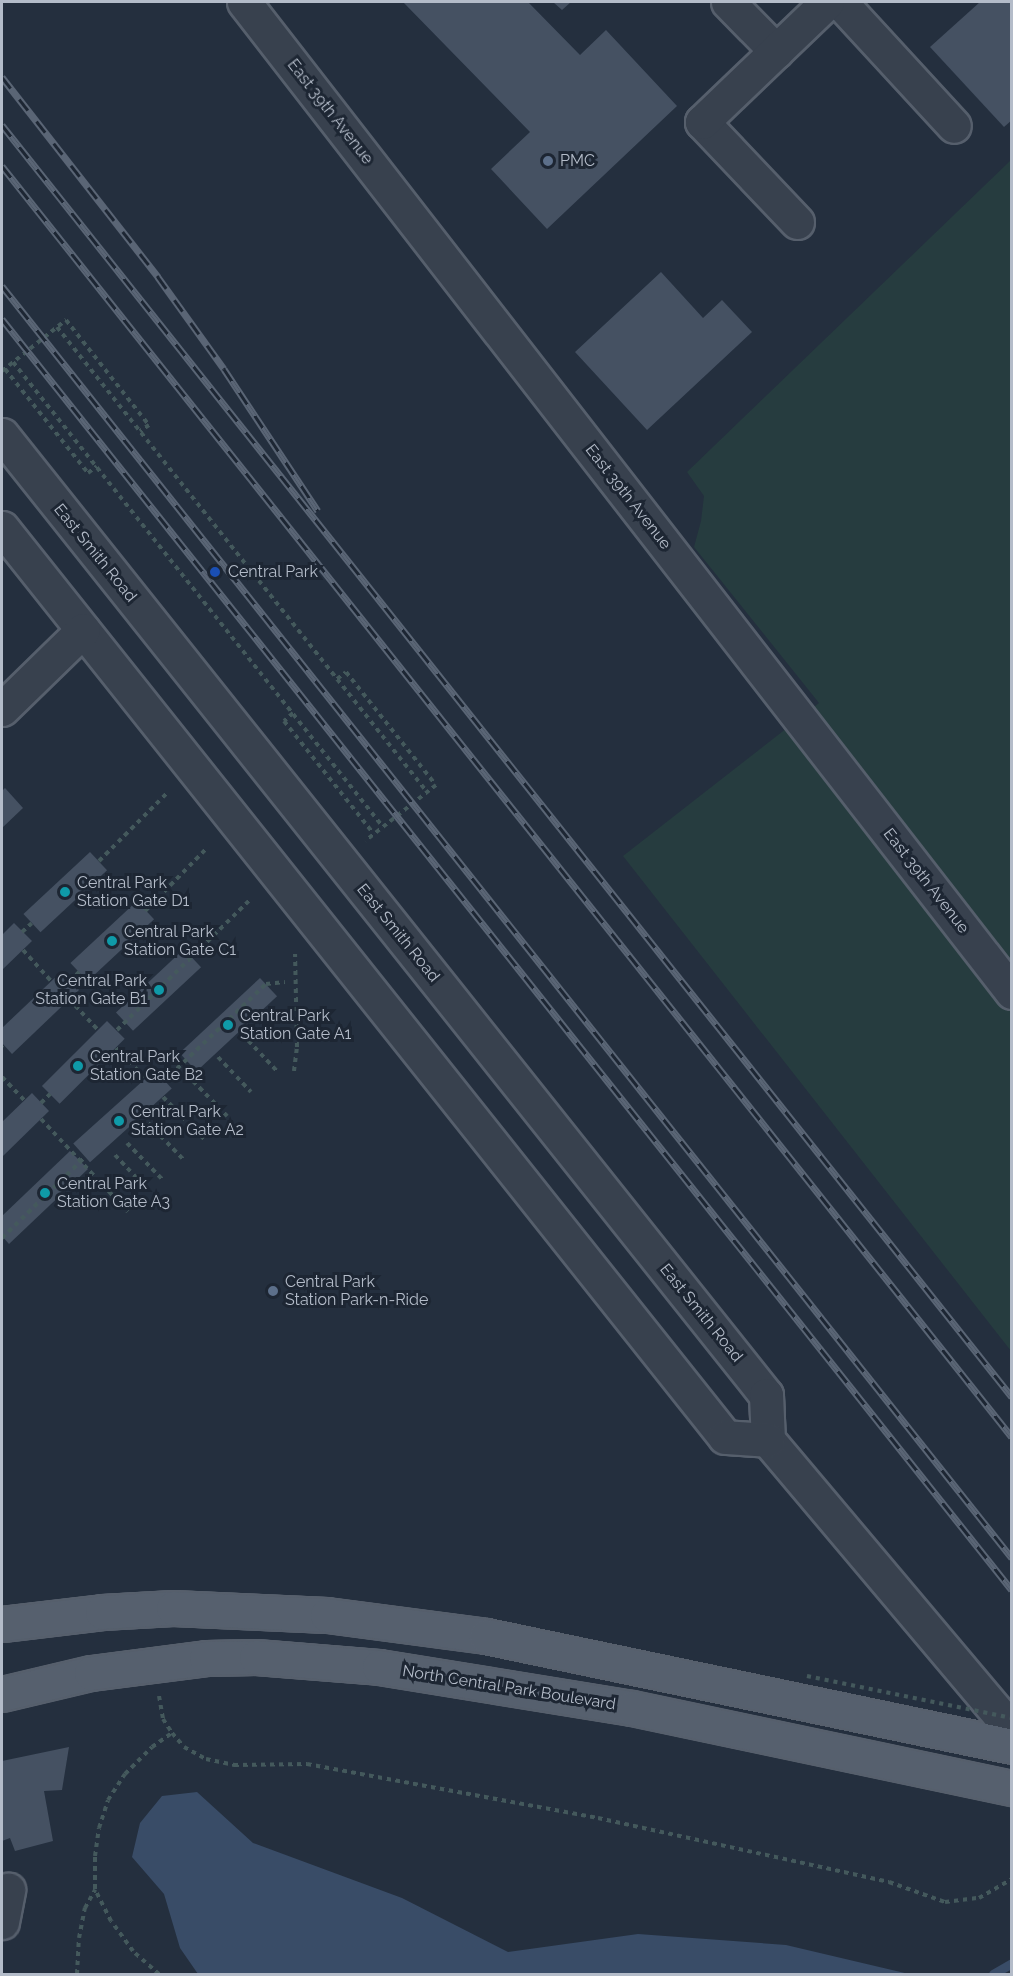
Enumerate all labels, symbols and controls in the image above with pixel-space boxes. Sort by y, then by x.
street label: East 39th Avenue [283,55,377,169]
place label: PMC [560,151,595,171]
marker: PMC [541,154,555,168]
street label: East 39th Avenue [581,440,675,554]
street label: East Smith Road [50,500,140,606]
place label: Central Park [228,562,318,582]
marker: Central Park [206,563,224,581]
street label: East 39th Avenue [879,824,973,938]
place label: Central Park Station Gate D1 [77,873,189,911]
street label: East Smith Road [353,880,443,986]
marker: Central Park Station Gate D1 [58,885,72,899]
place label: Central Park Station Gate C1 [124,922,236,960]
marker: Central Park Station Gate C1 [105,934,119,948]
place label: Central Park Station Gate B1 [35,971,147,1009]
marker: Central Park Station Gate B1 [152,983,166,997]
place label: Central Park Station Gate A1 [240,1006,352,1044]
marker: Central Park Station Gate A1 [221,1018,235,1032]
place label: Central Park Station Gate B2 [90,1047,203,1085]
marker: Central Park Station Gate B2 [71,1059,85,1073]
place label: Central Park Station Gate A2 [131,1102,244,1140]
marker: Central Park Station Gate A2 [112,1114,126,1128]
place label: Central Park Station Gate A3 [57,1174,171,1212]
marker: Central Park Station Gate A3 [38,1186,52,1200]
street label: East Smith Road [656,1260,746,1366]
place label: Central Park Station Park-n-Ride [285,1272,428,1310]
marker: Central Park Station Park-n-Ride [266,1284,280,1298]
street label: North Central Park Boulevard [401,1662,617,1714]

